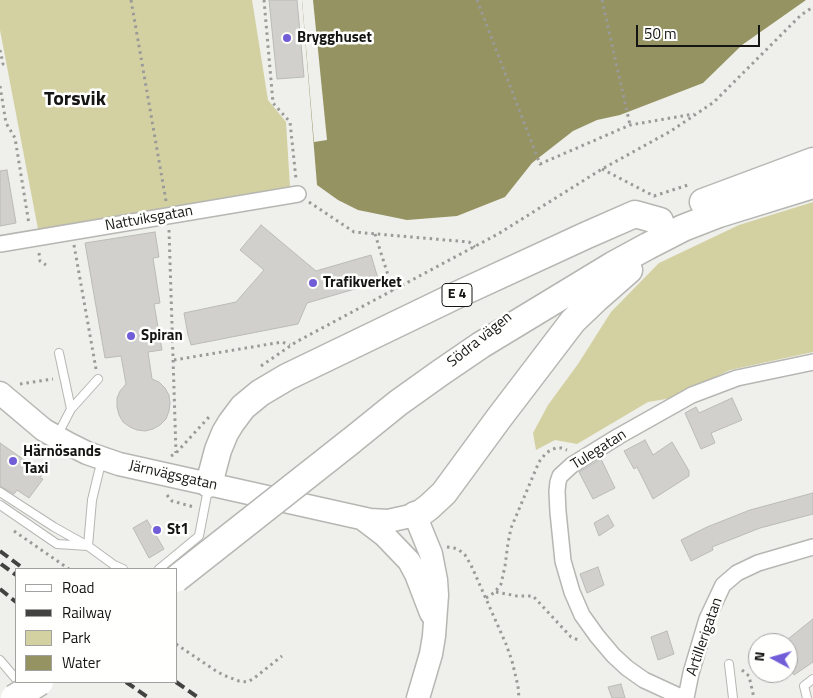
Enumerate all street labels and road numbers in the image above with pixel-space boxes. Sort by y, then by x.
street label: Nattviksgatan [104,202,194,236]
road number: E 4 [442,284,472,306]
street label: Södra vägen [444,308,516,372]
street label: Tulegatan [568,426,630,474]
street label: Järnvägsgatan [127,457,219,495]
street label: Artillerigatan [683,595,727,679]

